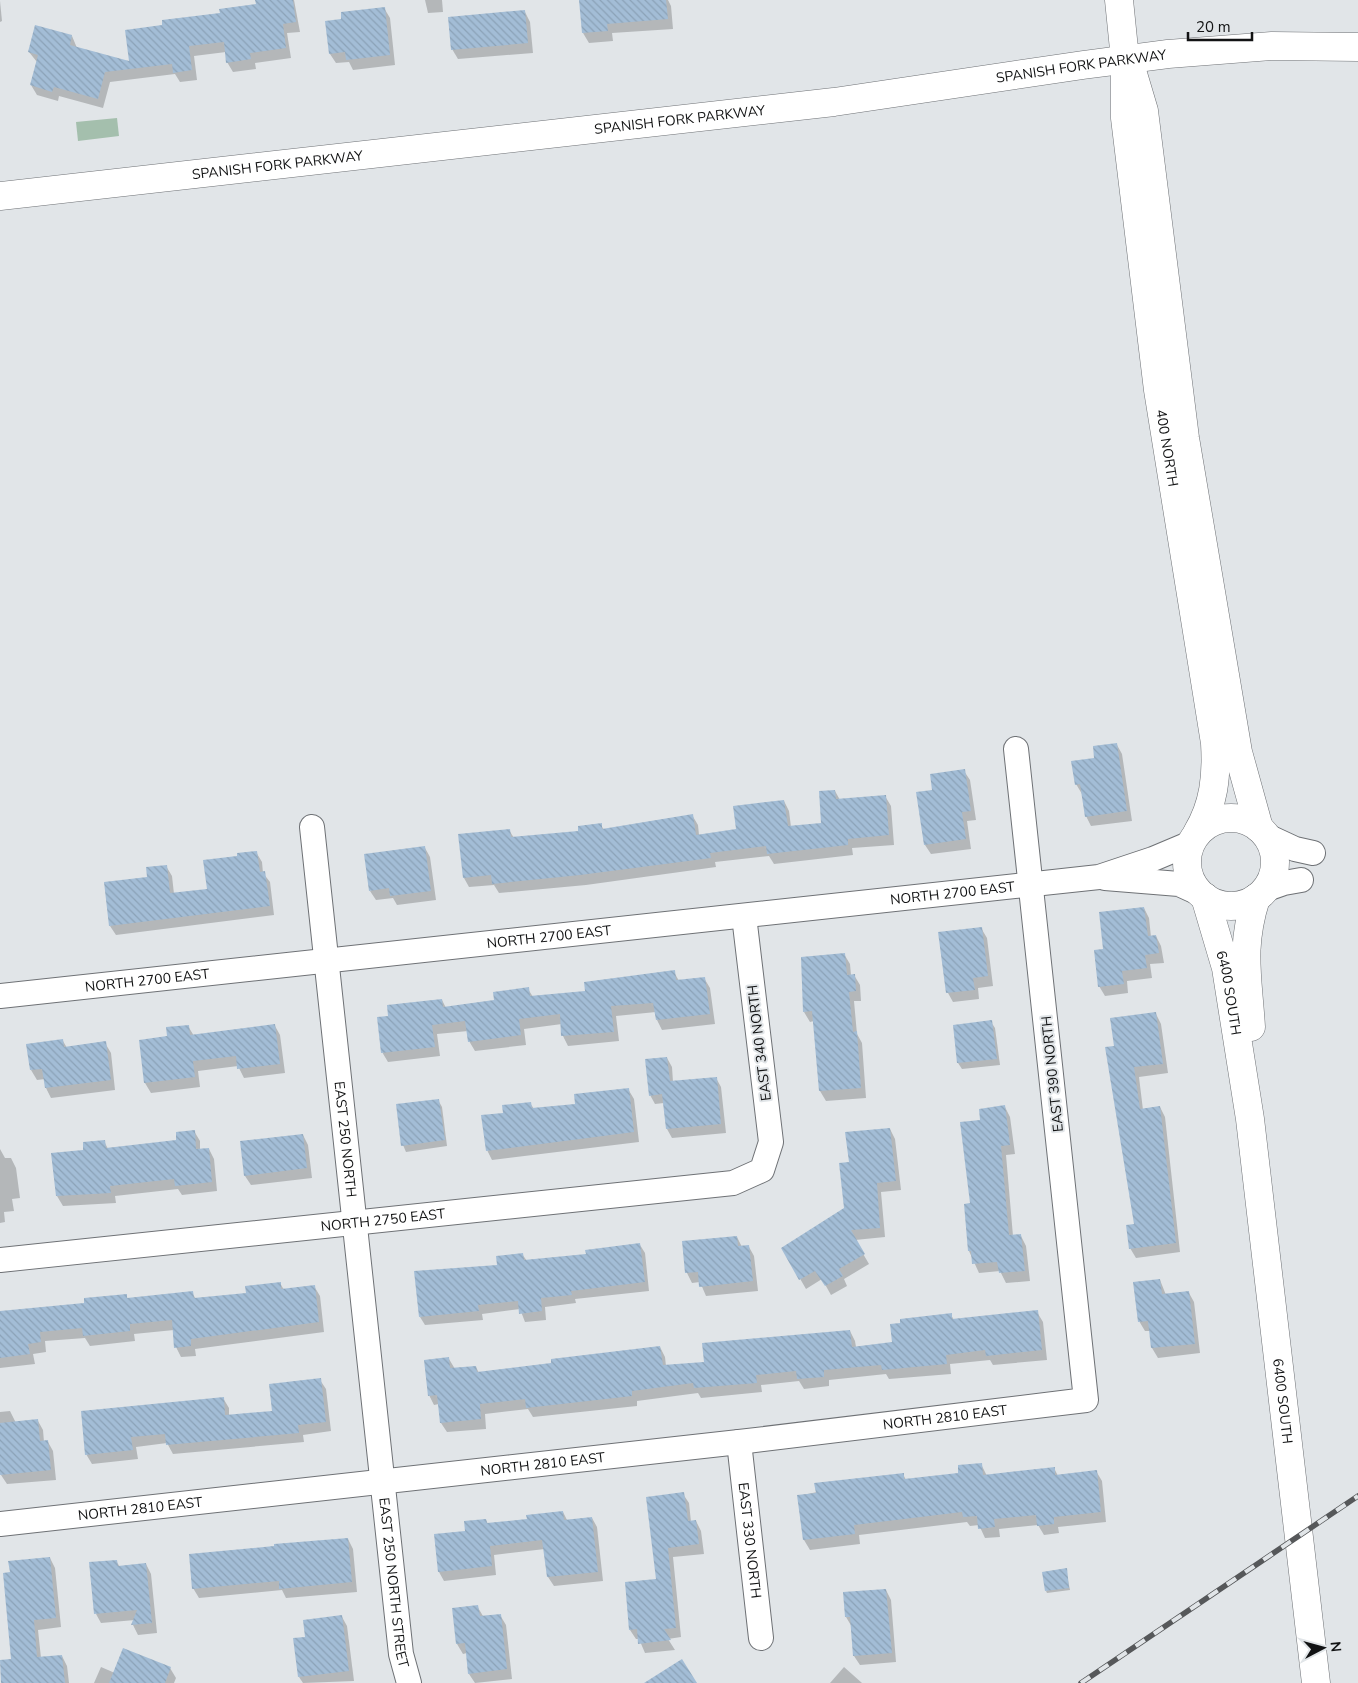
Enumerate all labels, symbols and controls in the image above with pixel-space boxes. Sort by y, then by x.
scale bar [1188,10,1252,42]
text: 20 m [1196,17,1231,37]
street label: SPANISH FORK PARKWAY [995,45,1168,88]
street label: SPANISH FORK PARKWAY [593,101,767,139]
street label: SPANISH FORK PARKWAY [191,146,364,184]
street label: 400 NORTH [1151,408,1182,488]
street label: NORTH 2700 EAST [889,877,1016,910]
street label: NORTH 2700 EAST [486,921,613,953]
street label: 6400 SOUTH [1211,948,1246,1037]
street label: NORTH 2700 EAST [84,964,211,997]
street label: EAST 340 NORTH [743,984,776,1102]
street label: EAST 390 NORTH [1037,1015,1068,1133]
street label: EAST 250 NORTH [329,1080,361,1198]
street label: NORTH 2750 EAST [320,1204,447,1236]
street label: 6400 SOUTH [1268,1357,1297,1445]
street label: NORTH 2810 EAST [882,1401,1009,1435]
street label: NORTH 2810 EAST [480,1448,606,1481]
street label: EAST 330 NORTH [734,1481,765,1599]
street label: NORTH 2810 EAST [77,1493,204,1525]
street label: EAST 250 NORTH STREET [374,1497,413,1670]
north arrow [1298,1623,1348,1673]
text: N [1325,1640,1345,1653]

